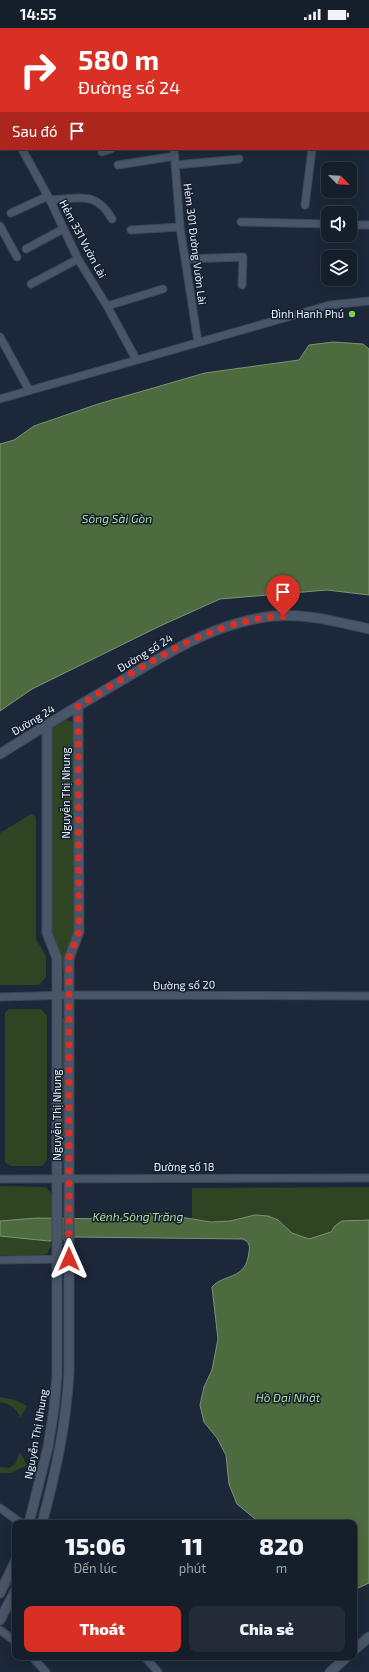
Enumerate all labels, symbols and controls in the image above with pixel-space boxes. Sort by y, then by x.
text: 14:55 [20,5,56,23]
text: 580 m [78,42,159,76]
icon: right [12,44,64,96]
text: Đường số 24 [78,76,180,98]
icon: arrive [66,120,88,142]
text: Sau đó [12,122,58,140]
north arrow [321,162,357,198]
map controls [321,162,357,286]
street label: Hẻm 301 Đường Vườn Lài [182,182,209,306]
street label: Hẻm 331 Vườn Lài [57,197,110,280]
button: sound [321,206,357,242]
button: layers [321,250,357,286]
place label: Đình Hanh Phú [271,307,344,320]
marker: Đình Hanh Phú [347,309,357,319]
water label: Sông Sài Gòn [82,511,152,525]
pin [266,575,300,616]
icon: arrive [272,581,294,603]
street label: Đường số 24 [115,631,175,674]
street label: Đường 24 [9,701,57,738]
street label: Nguyễn Thị Nhung [59,747,73,839]
street label: Đường số 20 [153,977,215,992]
street label: Nguyễn Thị Nhung [50,1069,64,1161]
street label: Đường số 18 [154,1160,214,1173]
water label: Kênh Sông Trăng [93,1209,184,1223]
position arrow [48,1238,90,1280]
street label: Nguyễn Thị Nhung [21,1388,51,1480]
water label: Hồ Đại Nhật [256,1390,321,1405]
text: 15:06 [65,1531,126,1560]
text: 11 [182,1531,203,1560]
text: 820 [259,1531,304,1560]
text: Đến lúc [73,1560,117,1576]
text: phút [179,1560,206,1576]
text: m [276,1560,287,1576]
button: Thoát [24,1606,181,1652]
button: Chia sẻ [189,1606,345,1652]

